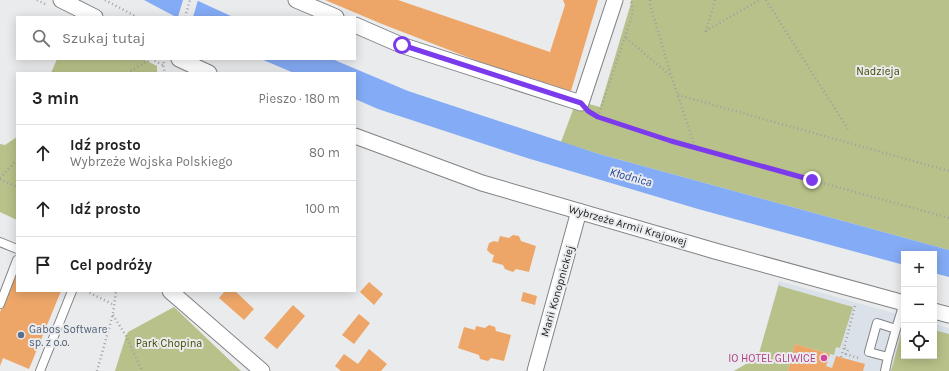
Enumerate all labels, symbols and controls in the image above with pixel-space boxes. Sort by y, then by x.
search box [16,16,356,60]
icon: search [30,27,52,49]
text: Szukaj tutaj [62,29,146,47]
route start [393,36,411,54]
park label: Nadzieja [856,65,900,78]
text: 3 min [32,88,79,108]
text: Pieszo · 180 m [258,91,340,106]
text: Idź prosto [70,136,141,154]
icon: ahead [32,142,54,164]
text: 80 m [309,145,340,160]
text: Wybrzeże Wojska Polskiego [70,154,233,169]
water label: Kłodnica [608,165,654,189]
route end [803,171,821,189]
icon: ahead [32,198,54,220]
text: Idź prosto [70,200,141,218]
text: 100 m [305,201,340,216]
street label: Wybrzeże Armii Krajowej [567,202,689,249]
street label: Marii Konopnickiej [538,244,577,338]
map controls [901,251,937,359]
button: + [901,251,937,287]
icon: arrive [32,254,54,276]
text: Cel podróży [70,256,152,274]
button: − [901,287,937,323]
place label: Gabos Software sp. z o.o. [29,323,108,349]
button: locate [901,323,937,359]
marker: Gabos Software sp. z o.o. [16,330,26,340]
park label: Park Chopina [136,337,202,350]
place label: IO HOTEL GLIWICE [728,352,816,365]
marker: IO HOTEL GLIWICE [819,353,829,363]

